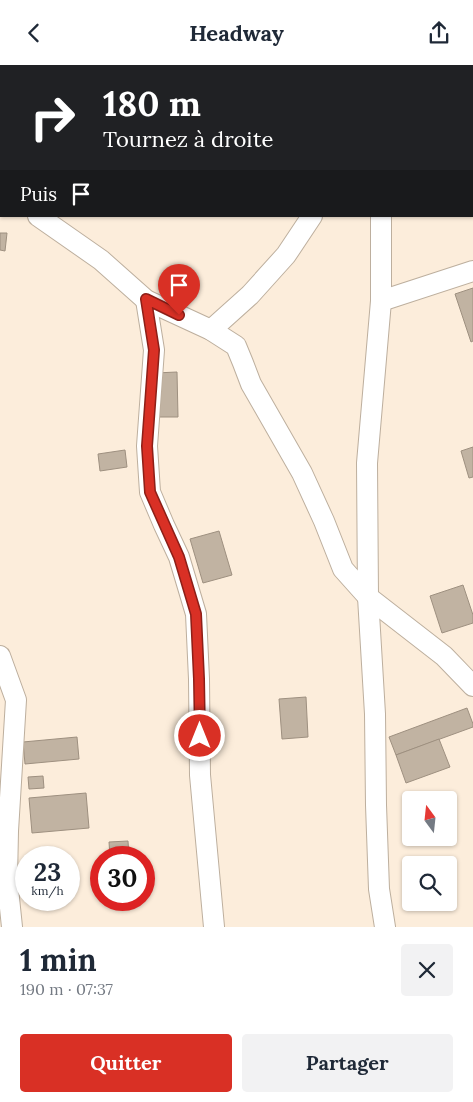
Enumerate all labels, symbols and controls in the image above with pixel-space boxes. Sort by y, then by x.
icon: back [20,19,48,47]
text: Headway [189,19,284,47]
icon: share [425,19,453,47]
text: 180 m [103,81,201,126]
icon: right [20,85,85,150]
text: Tournez à droite [103,125,273,153]
icon: arrive [67,180,95,208]
text: Puis [20,182,57,206]
pin [158,264,200,315]
icon: arrive [165,271,193,299]
position arrow [173,709,225,761]
north arrow [402,791,458,846]
map controls [402,791,457,911]
speed limit sign: 30 [90,846,155,911]
text: 23 [34,856,61,888]
button: search [402,856,457,911]
text: km/h [31,883,64,898]
text: 1 min [20,941,97,979]
button: close [401,944,453,996]
text: 190 m · 07:37 [20,979,113,999]
button: Quitter [20,1034,232,1092]
button: Partager [242,1034,453,1092]

